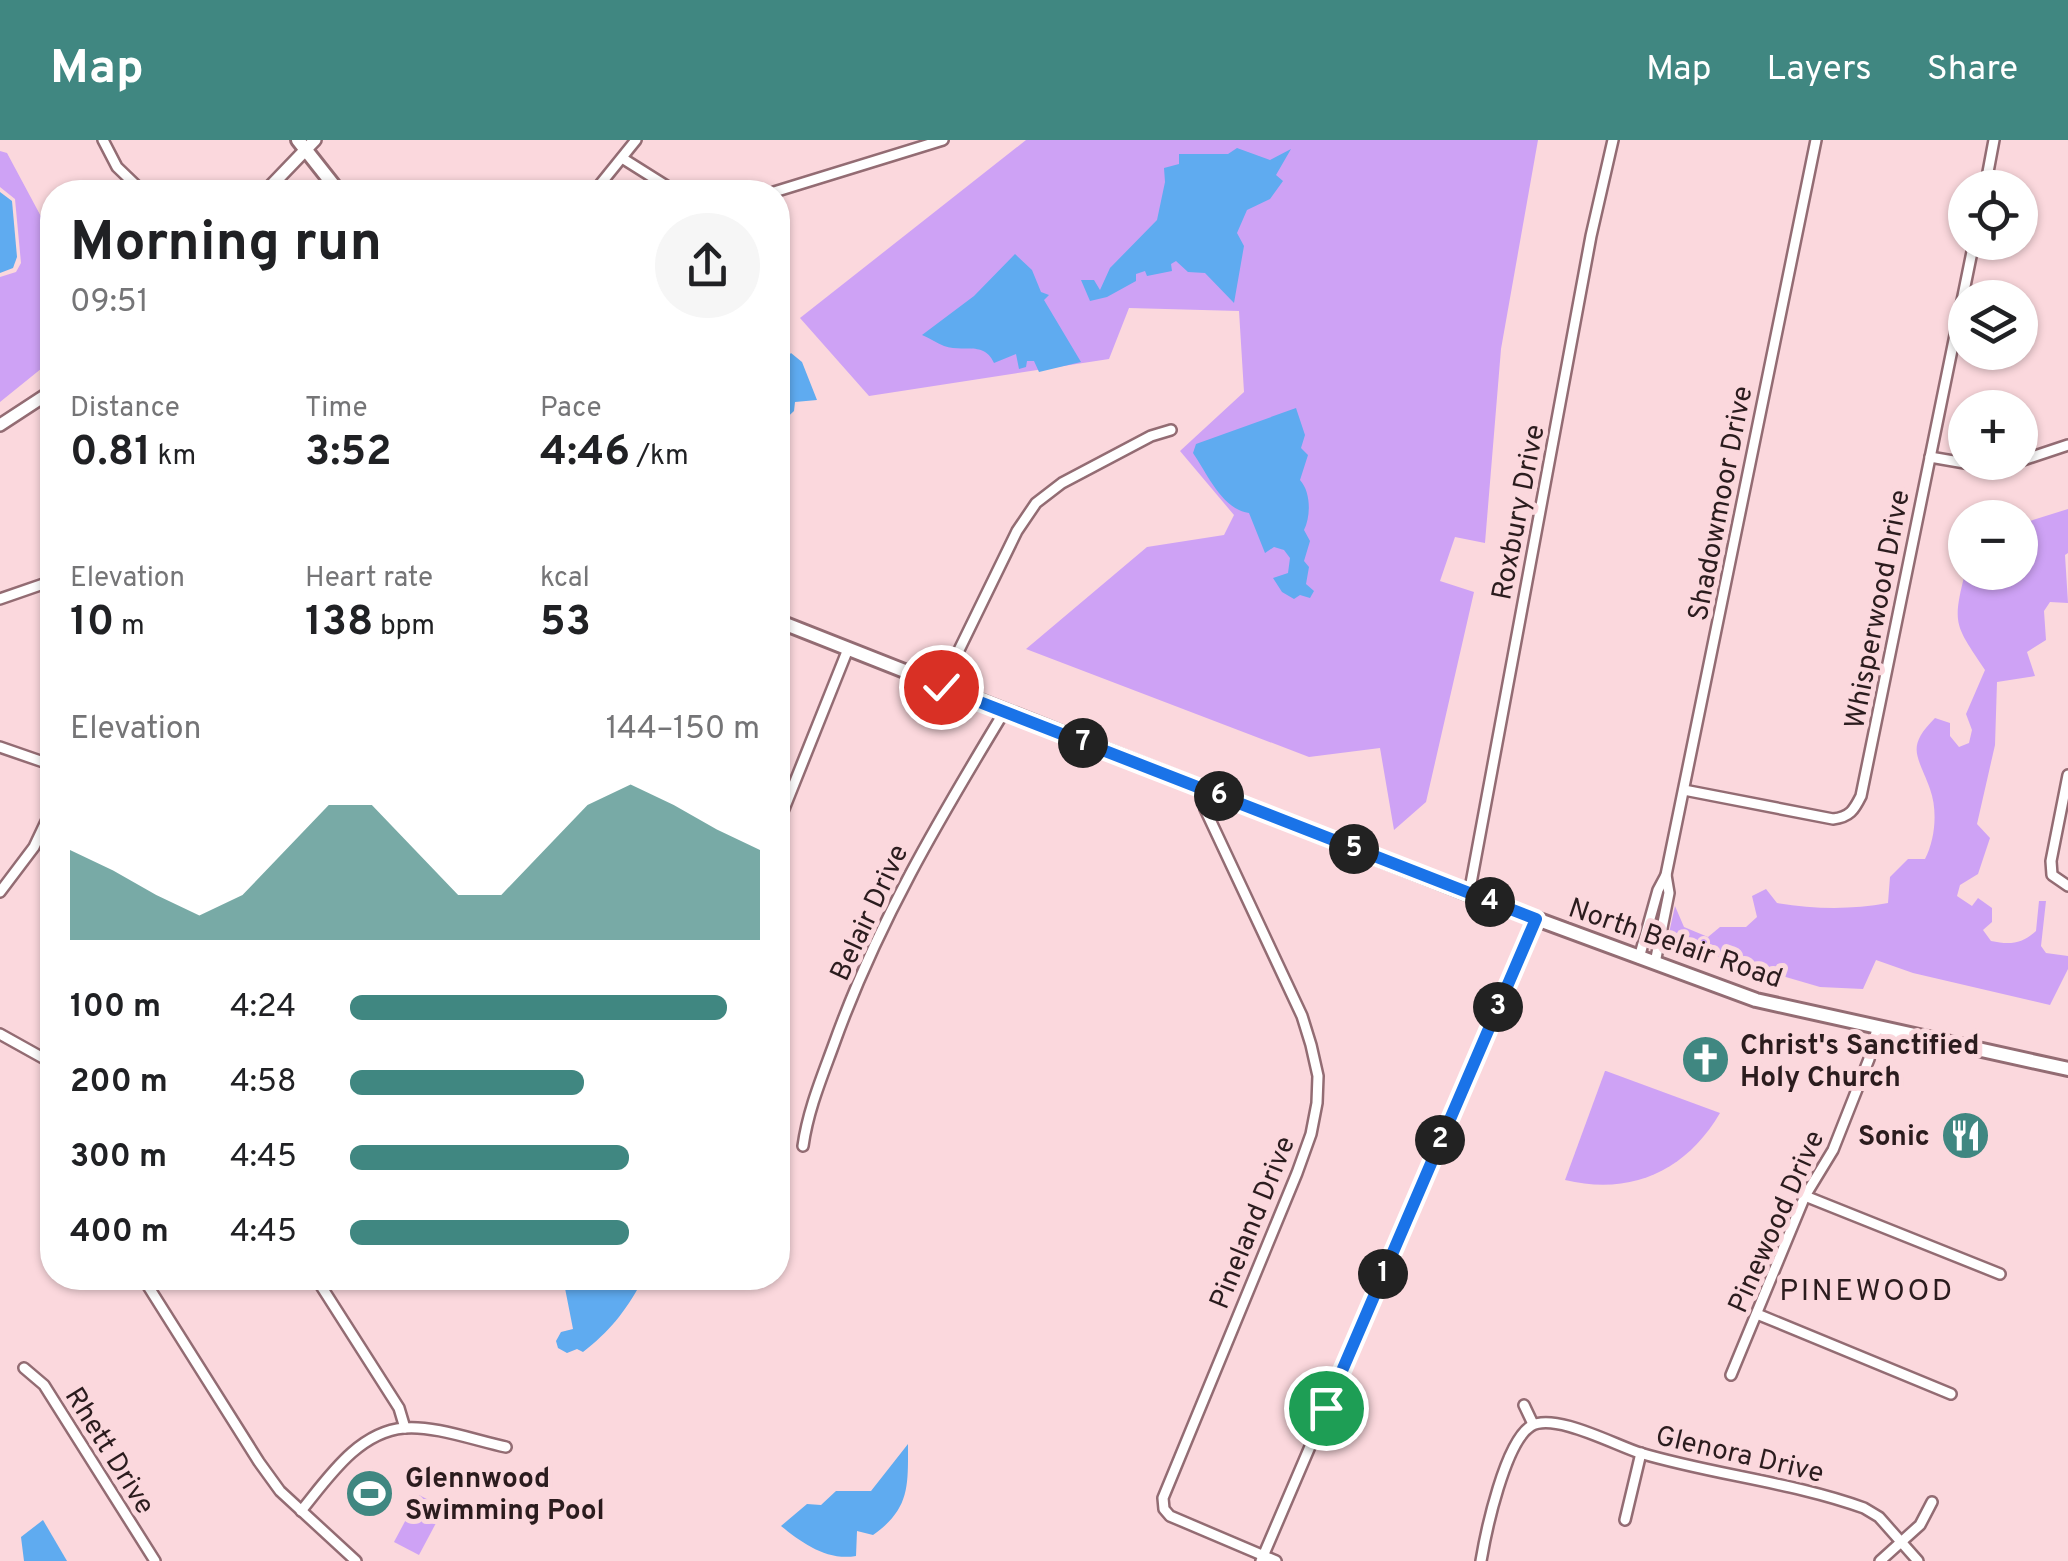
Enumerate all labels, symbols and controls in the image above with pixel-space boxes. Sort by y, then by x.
text: Map [50,40,144,100]
text: Map [1646,48,1712,92]
text: Layers [1767,48,1872,92]
text: Share [1927,48,2018,92]
map controls [1948,170,2038,590]
button: locate [1948,170,2038,260]
text: Morning run [70,210,382,280]
button: share [655,213,760,318]
button: layers [1948,280,2038,370]
text: 09:51 [70,283,149,323]
street label: Shadowmoor Drive [1682,383,1762,624]
button: + [1948,390,2038,480]
text: Distance [70,391,180,427]
text: Time [305,391,368,427]
text: Pace [540,391,602,427]
street label: Roxbury Drive [1485,422,1555,603]
text: 0.81 [70,427,151,480]
text: 3:52 [305,427,392,480]
text: 4:46 [540,427,630,480]
text: km [151,439,196,475]
text: /km [630,439,689,475]
street label: Whisperwood Drive [1838,487,1920,732]
button: − [1948,500,2038,590]
text: Elevation [70,561,185,597]
text: Heart rate [305,561,433,597]
text: kcal [540,561,590,597]
text: 10 [70,597,114,650]
text: 138 [305,597,373,650]
text: 53 [540,597,591,650]
text: m [114,609,145,645]
text: bpm [373,609,435,645]
pin [899,645,984,730]
icon: check [914,660,969,715]
text: Elevation [70,710,202,750]
text: 144–150 m [606,710,760,750]
pin: 7 [1058,718,1108,768]
text: 7 [1075,725,1091,761]
pin: 6 [1194,771,1244,821]
text: 6 [1210,778,1228,814]
pin: 5 [1329,824,1379,874]
text: 5 [1345,831,1363,867]
street label: Belair Drive [823,839,918,987]
pin: 4 [1465,877,1515,927]
text: 4 [1481,884,1499,920]
street label: North Belair Road [1563,891,1787,998]
pin: 3 [1473,982,1523,1032]
text: 100 m [70,988,161,1028]
text: 4:24 [230,988,296,1028]
text: 3 [1490,989,1506,1025]
place label: Christ's Sanctified Holy Church [1740,1029,1979,1097]
church icon: Christ's Sanctified Holy Church [1679,1034,1731,1086]
text: 200 m [70,1063,168,1103]
text: 4:58 [230,1063,297,1103]
restaurant icon: Sonic [1939,1109,1991,1161]
pin: 2 [1415,1115,1465,1165]
place label: Sonic [1858,1120,1930,1156]
text: 2 [1431,1122,1449,1158]
street label: Pinewood Drive [1721,1125,1834,1319]
street label: Pineland Drive [1203,1131,1305,1315]
text: 300 m [70,1138,167,1178]
text: 4:45 [230,1138,297,1178]
text: 400 m [70,1213,169,1253]
text: 4:45 [230,1213,297,1253]
pin: 1 [1358,1249,1408,1299]
text: 1 [1377,1256,1389,1292]
district label: PINEWOOD [1779,1274,1955,1311]
pin [1284,1366,1369,1451]
street label: Rhett Drive [55,1381,162,1522]
icon: arrive [1299,1381,1354,1436]
street label: Glenora Drive [1652,1419,1827,1493]
place label: Glennwood Swimming Pool [405,1462,605,1530]
sports icon: Glennwood Swimming Pool [344,1467,396,1519]

